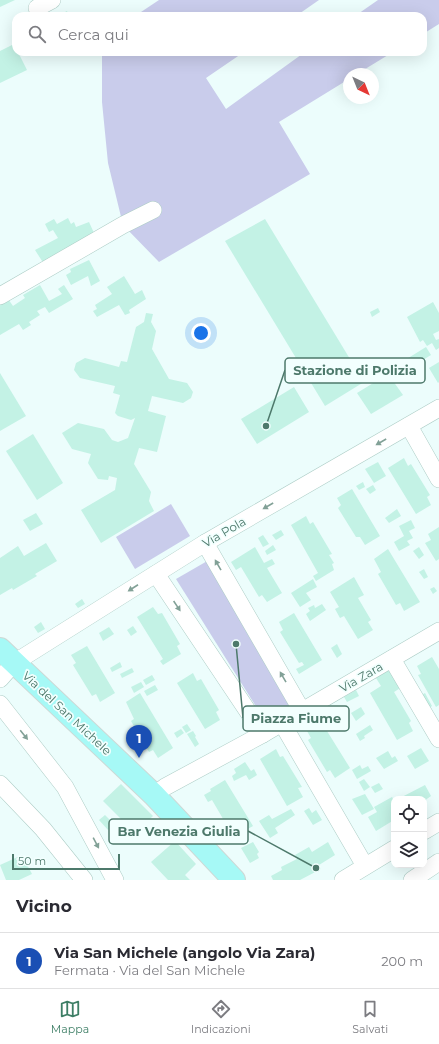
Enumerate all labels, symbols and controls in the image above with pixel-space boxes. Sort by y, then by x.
search box [12,12,427,56]
icon: search [26,23,48,45]
text: Cerca qui [58,25,129,44]
north arrow [343,68,379,104]
your location [191,323,211,343]
callout: Stazione di Polizia [285,358,425,383]
text: Stazione di Polizia [293,362,417,378]
one-way arrow [375,438,387,445]
one-way arrow [263,503,274,510]
street label: Via Pola [199,514,249,550]
one-way arrow [214,559,221,571]
one-way arrow [128,584,138,592]
one-way arrow [173,601,181,611]
street label: Via Zara [336,659,386,695]
street label: Via del San Michele [19,668,115,758]
one-way arrow [279,672,286,683]
callout: Piazza Fiume [243,706,349,731]
text: Piazza Fiume [251,710,341,726]
pin: 1 [126,725,152,758]
one-way arrow [20,729,29,740]
map controls [391,796,427,868]
button: locate [391,796,427,832]
callout: Bar Venezia Giulia [109,819,248,844]
text: Bar Venezia Giulia [118,823,241,839]
button: layers [391,832,427,868]
one-way arrow [92,837,99,849]
scale bar [12,852,120,871]
text: 50 m [18,854,46,868]
text: Vicino [16,896,72,916]
text: Via San Michele (angolo Via Zara) [54,943,315,962]
text: 1 [26,953,32,969]
text: 200 m [381,953,423,969]
text: Fermata · Via del San Michele [54,962,245,978]
tab: Mappa [51,998,89,1036]
tab: Indicazioni [191,998,251,1036]
tab: Salvati [352,998,388,1036]

